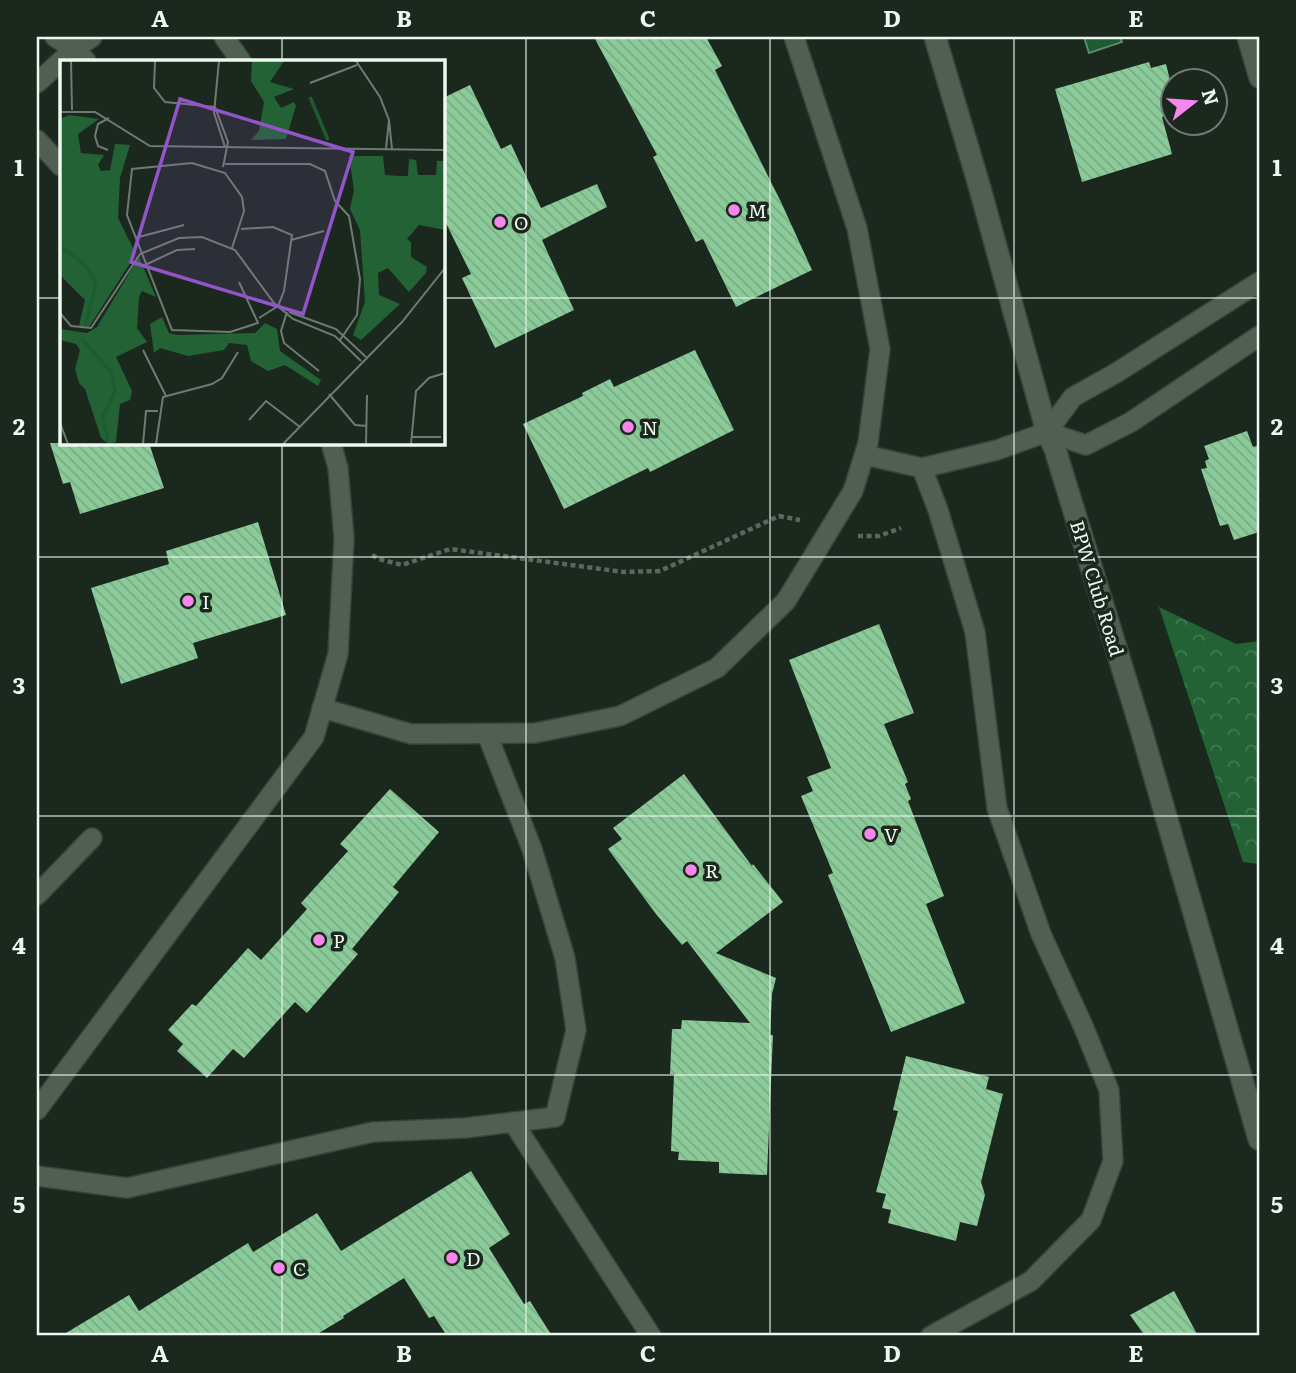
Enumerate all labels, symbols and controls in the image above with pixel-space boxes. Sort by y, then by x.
text: A [151,0,169,34]
text: B [396,0,412,34]
text: C [640,0,656,34]
text: D [883,0,901,34]
text: E [1128,0,1144,34]
inset map [60,60,444,444]
north arrow [1160,66,1230,136]
text: N [1195,85,1227,109]
text: 1 [14,149,24,183]
text: 1 [1272,149,1282,183]
place label: M [748,196,767,224]
marker: M [726,202,742,218]
place label: O [514,208,528,236]
marker: O [492,214,508,230]
text: 2 [13,408,25,442]
text: 2 [1271,408,1283,442]
place label: N [642,413,658,441]
marker: N [620,419,636,435]
street label: BPW Club Road [1064,517,1132,660]
place label: I [202,587,210,615]
marker: I [180,593,196,609]
text: 3 [13,667,25,701]
text: 3 [1271,667,1283,701]
place label: V [884,820,898,848]
marker: V [862,826,878,842]
place label: R [705,856,719,884]
marker: R [683,862,699,878]
place label: P [333,926,344,954]
text: 4 [12,927,26,961]
text: 4 [1270,927,1284,961]
marker: P [311,932,327,948]
text: 5 [13,1186,25,1220]
text: 5 [1271,1186,1283,1220]
place label: D [466,1244,481,1272]
marker: D [444,1250,460,1266]
place label: C [293,1254,306,1282]
marker: C [271,1260,287,1276]
text: A [151,1335,169,1369]
text: B [396,1335,412,1369]
text: C [640,1335,656,1369]
text: D [883,1335,901,1369]
text: E [1128,1335,1144,1369]

